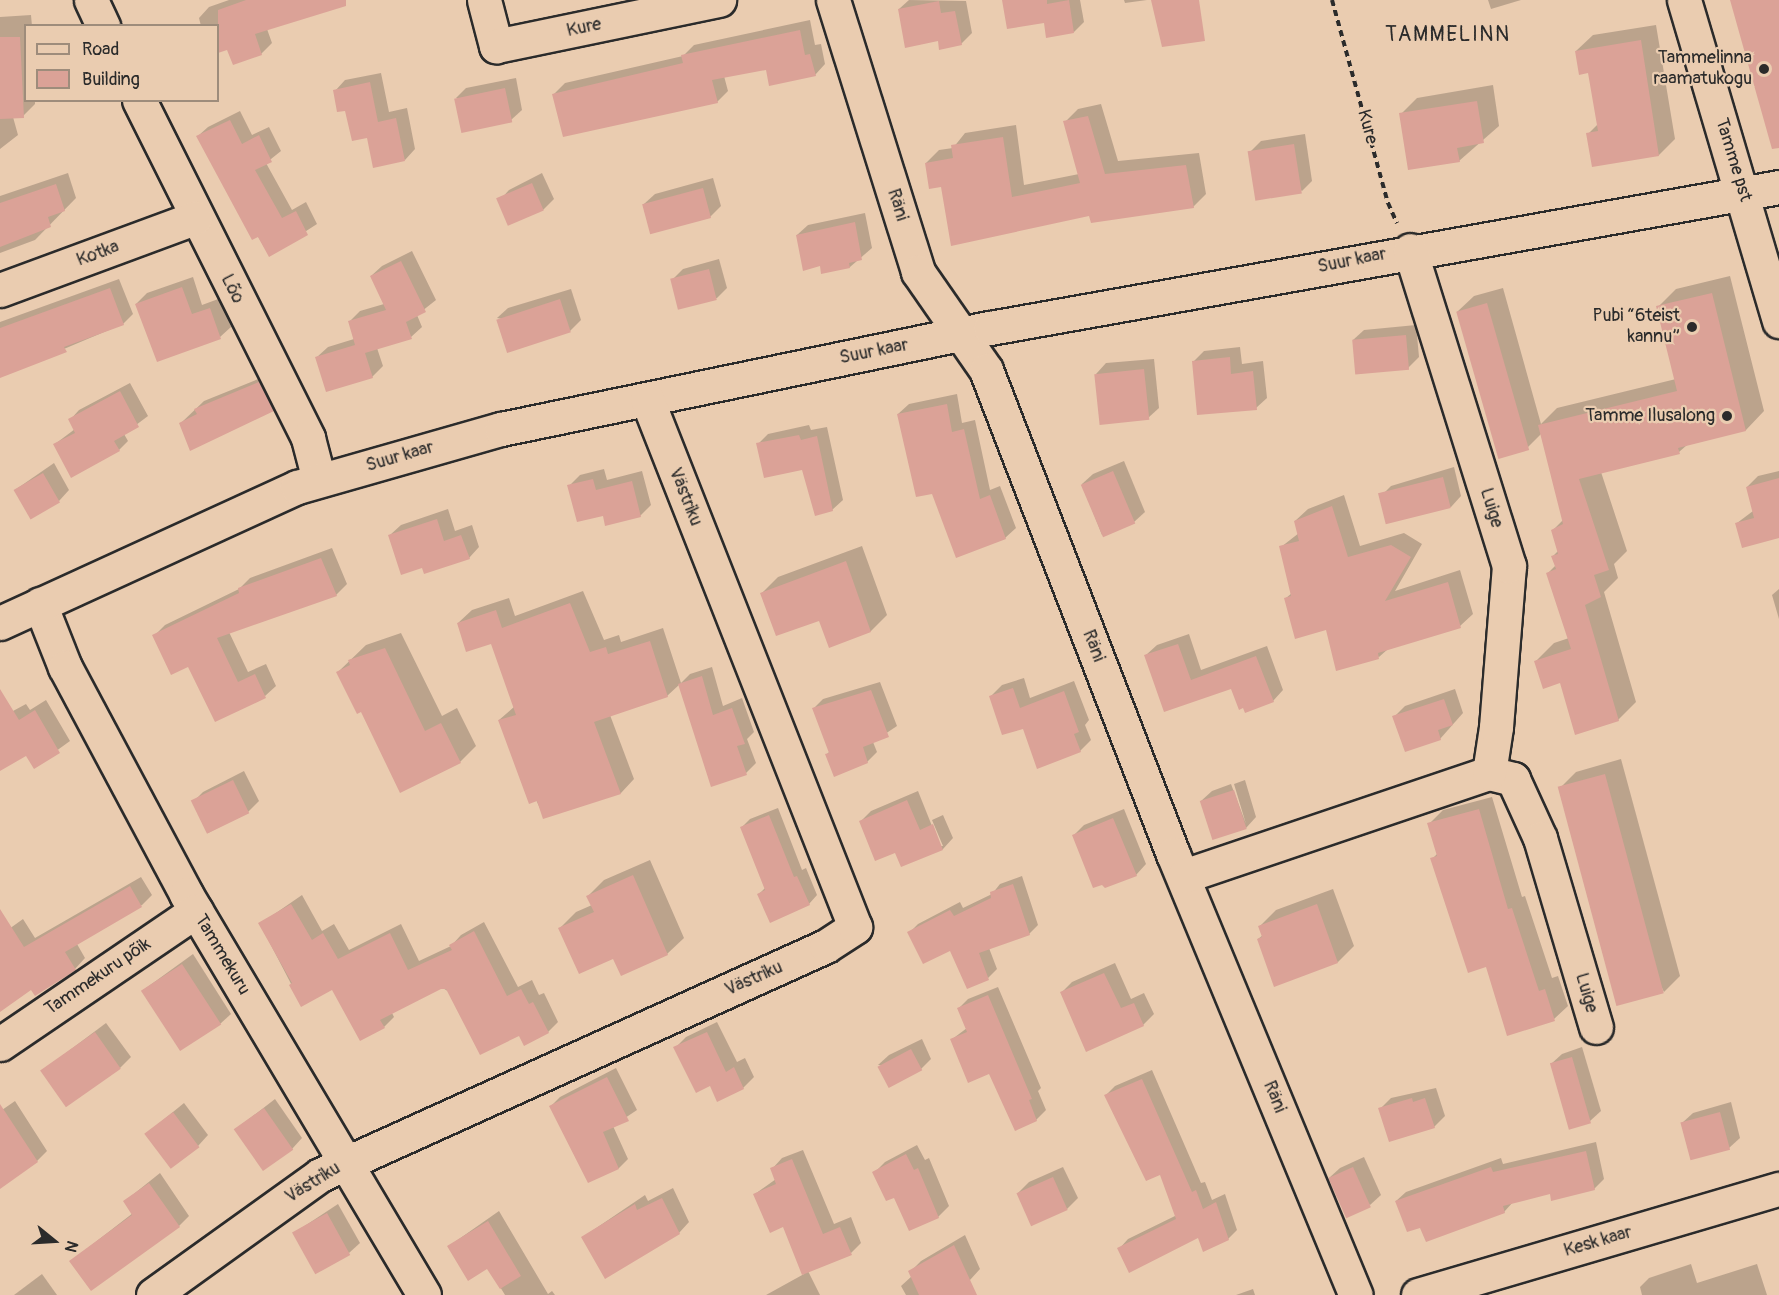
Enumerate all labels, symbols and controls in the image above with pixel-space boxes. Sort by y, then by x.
street label: Kure [565,14,603,42]
district label: TAMMELINN [1385,22,1511,48]
legend [24,24,219,102]
text: Road [82,38,119,61]
place label: Tammelinna raamatukogu [1653,48,1752,90]
marker: Tammelinna raamatukogu [1757,62,1771,76]
text: Building [82,68,140,91]
street label: Kure [1352,107,1382,147]
street label: Tamme pst [1710,116,1756,204]
street label: Räni [882,186,912,224]
street label: Kotka [74,236,122,272]
street label: Suur kaar [1316,244,1388,278]
street label: Lõo [216,271,248,307]
place label: Pubi “6teist kannu” [1593,306,1680,348]
marker: Pubi “6teist kannu” [1685,320,1699,334]
street label: Suur kaar [838,335,910,369]
place label: Tamme Ilusalong [1585,405,1715,427]
marker: Tamme Ilusalong [1720,409,1734,423]
street label: Suur kaar [364,437,436,477]
street label: Västriku [664,465,706,529]
street label: Luige [1475,486,1507,530]
street label: Räni [1077,627,1109,665]
street label: Tammekuru [190,911,254,999]
street label: Tammekuru põik [41,934,155,1020]
street label: Västriku [722,957,786,1001]
street label: Luige [1570,971,1602,1015]
street label: Räni [1258,1078,1290,1116]
street label: Västriku [281,1158,345,1208]
north arrow [24,1211,84,1271]
street label: Kesk kaar [1561,1222,1635,1262]
text: N [60,1238,82,1255]

